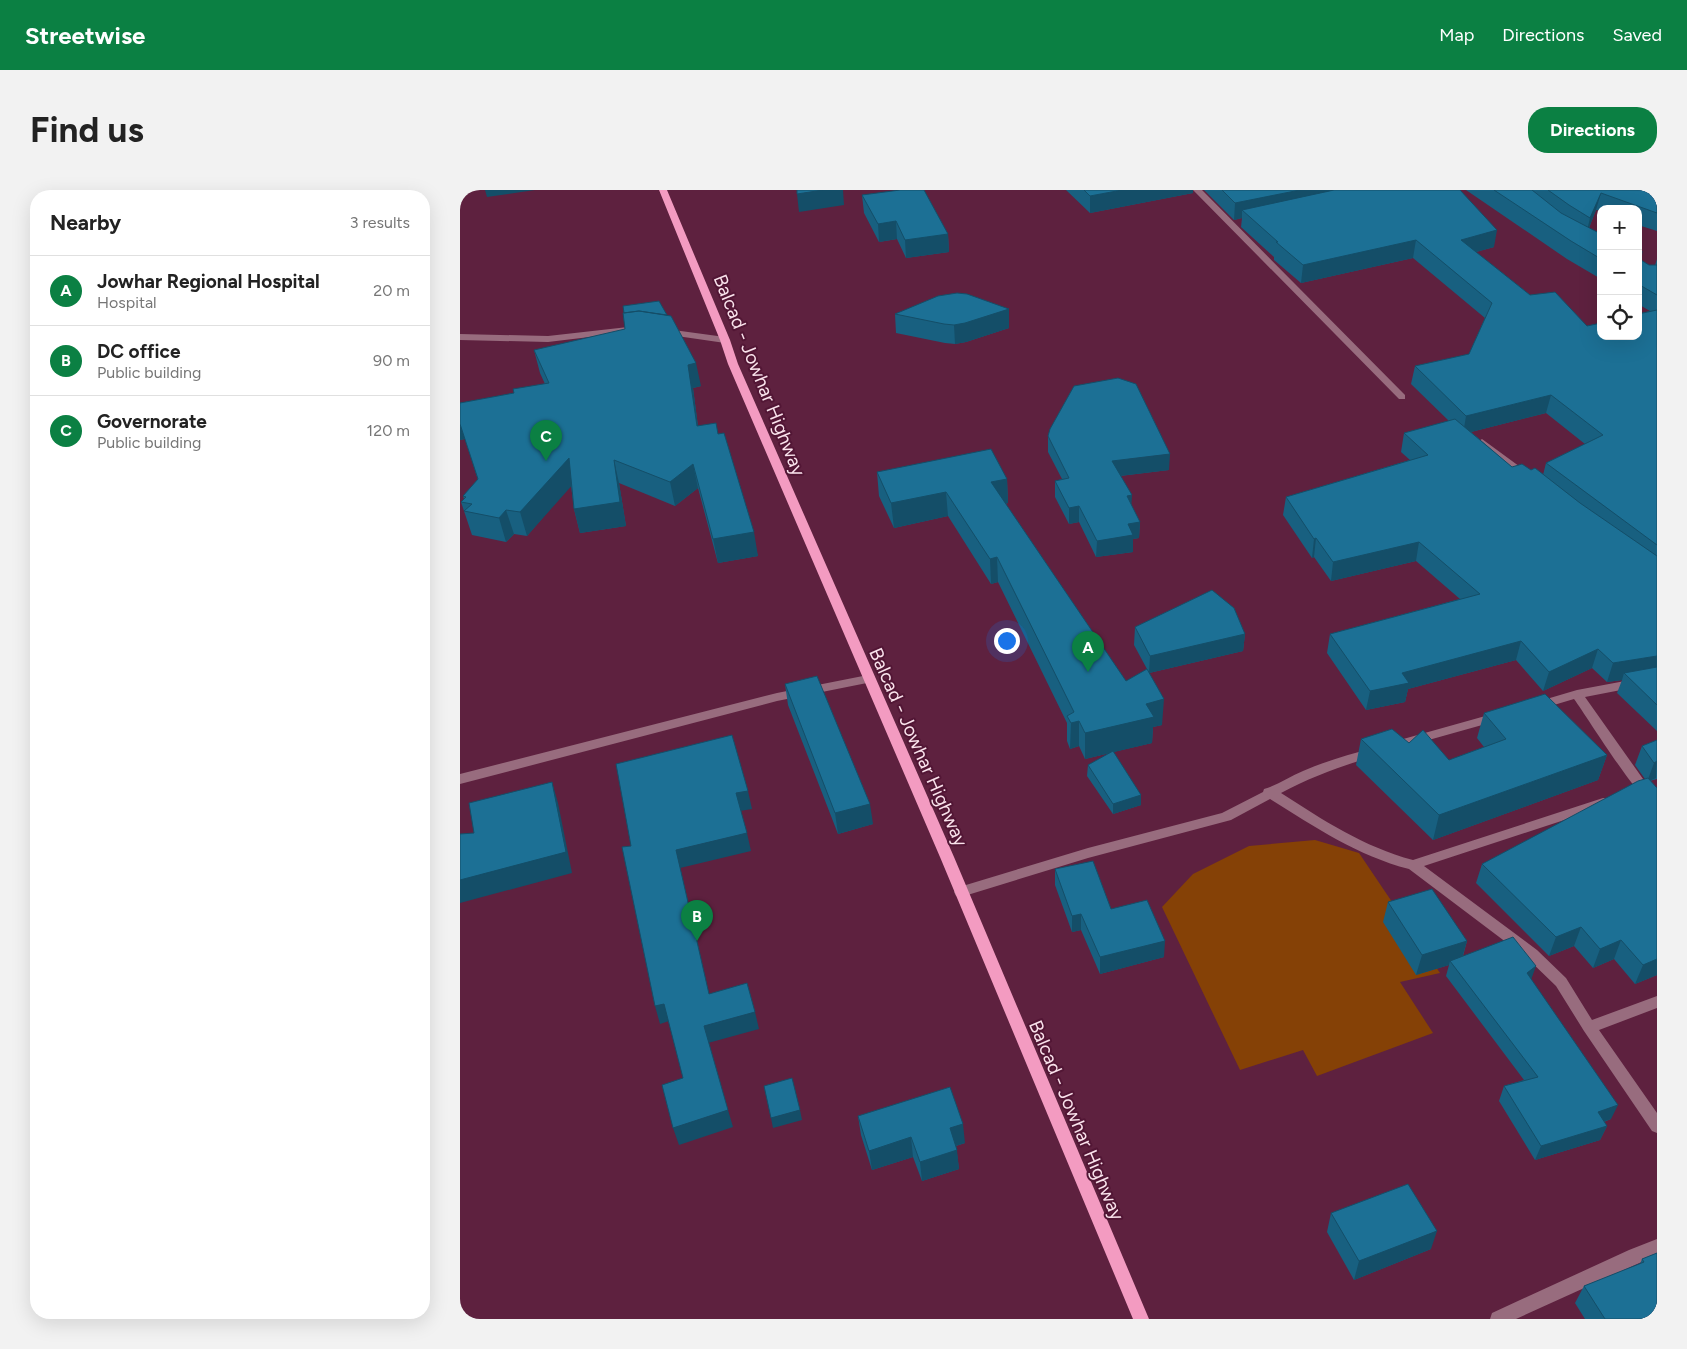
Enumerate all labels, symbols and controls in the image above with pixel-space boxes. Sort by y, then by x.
text: Streetwise [25,21,145,50]
text: Map [1439,24,1474,46]
text: Directions [1502,24,1584,46]
text: Saved [1612,24,1662,46]
button: Directions [1528,107,1657,153]
text: Find us [30,109,144,151]
map controls [1597,205,1642,340]
button: + [1597,205,1642,250]
text: Nearby [50,210,121,235]
text: 3 results [350,213,410,232]
button: − [1597,250,1642,295]
text: Jowhar Regional Hospital [97,270,320,293]
street label: Balcad - Jowhar Highway [709,271,811,479]
text: A [60,281,72,300]
text: 20 m [373,281,410,300]
text: Hospital [97,293,157,312]
button: locate [1597,295,1642,340]
text: DC office [97,340,180,363]
text: B [61,351,71,370]
text: 90 m [373,351,410,370]
text: Public building [97,363,201,382]
text: Governorate [97,410,207,433]
pin: C [530,420,562,461]
text: C [60,421,72,440]
text: 120 m [367,421,410,440]
text: Public building [97,433,201,452]
your location [994,628,1020,654]
pin: A [1072,631,1104,672]
street label: Balcad - Jowhar Highway [864,644,973,850]
pin: B [681,900,713,941]
street label: Balcad - Jowhar Highway [1024,1017,1129,1224]

